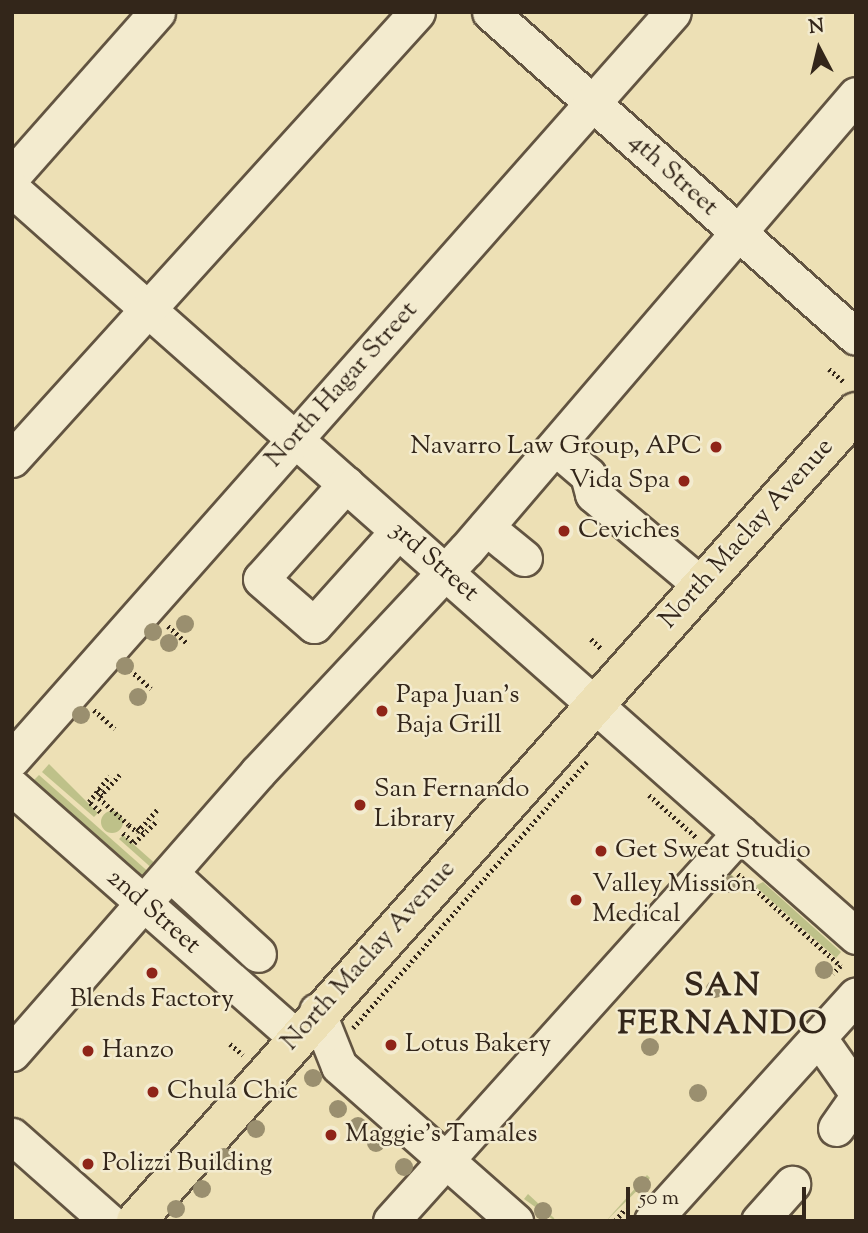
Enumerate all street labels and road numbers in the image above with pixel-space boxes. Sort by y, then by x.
street label: 4th Street [622,127,724,223]
street label: North Hagar Street [259,295,425,475]
street label: North Maclay Avenue [653,432,841,636]
street label: 3rd Street [383,515,485,609]
street label: North Maclay Avenue [275,854,463,1058]
street label: 2nd Street [100,863,206,961]

